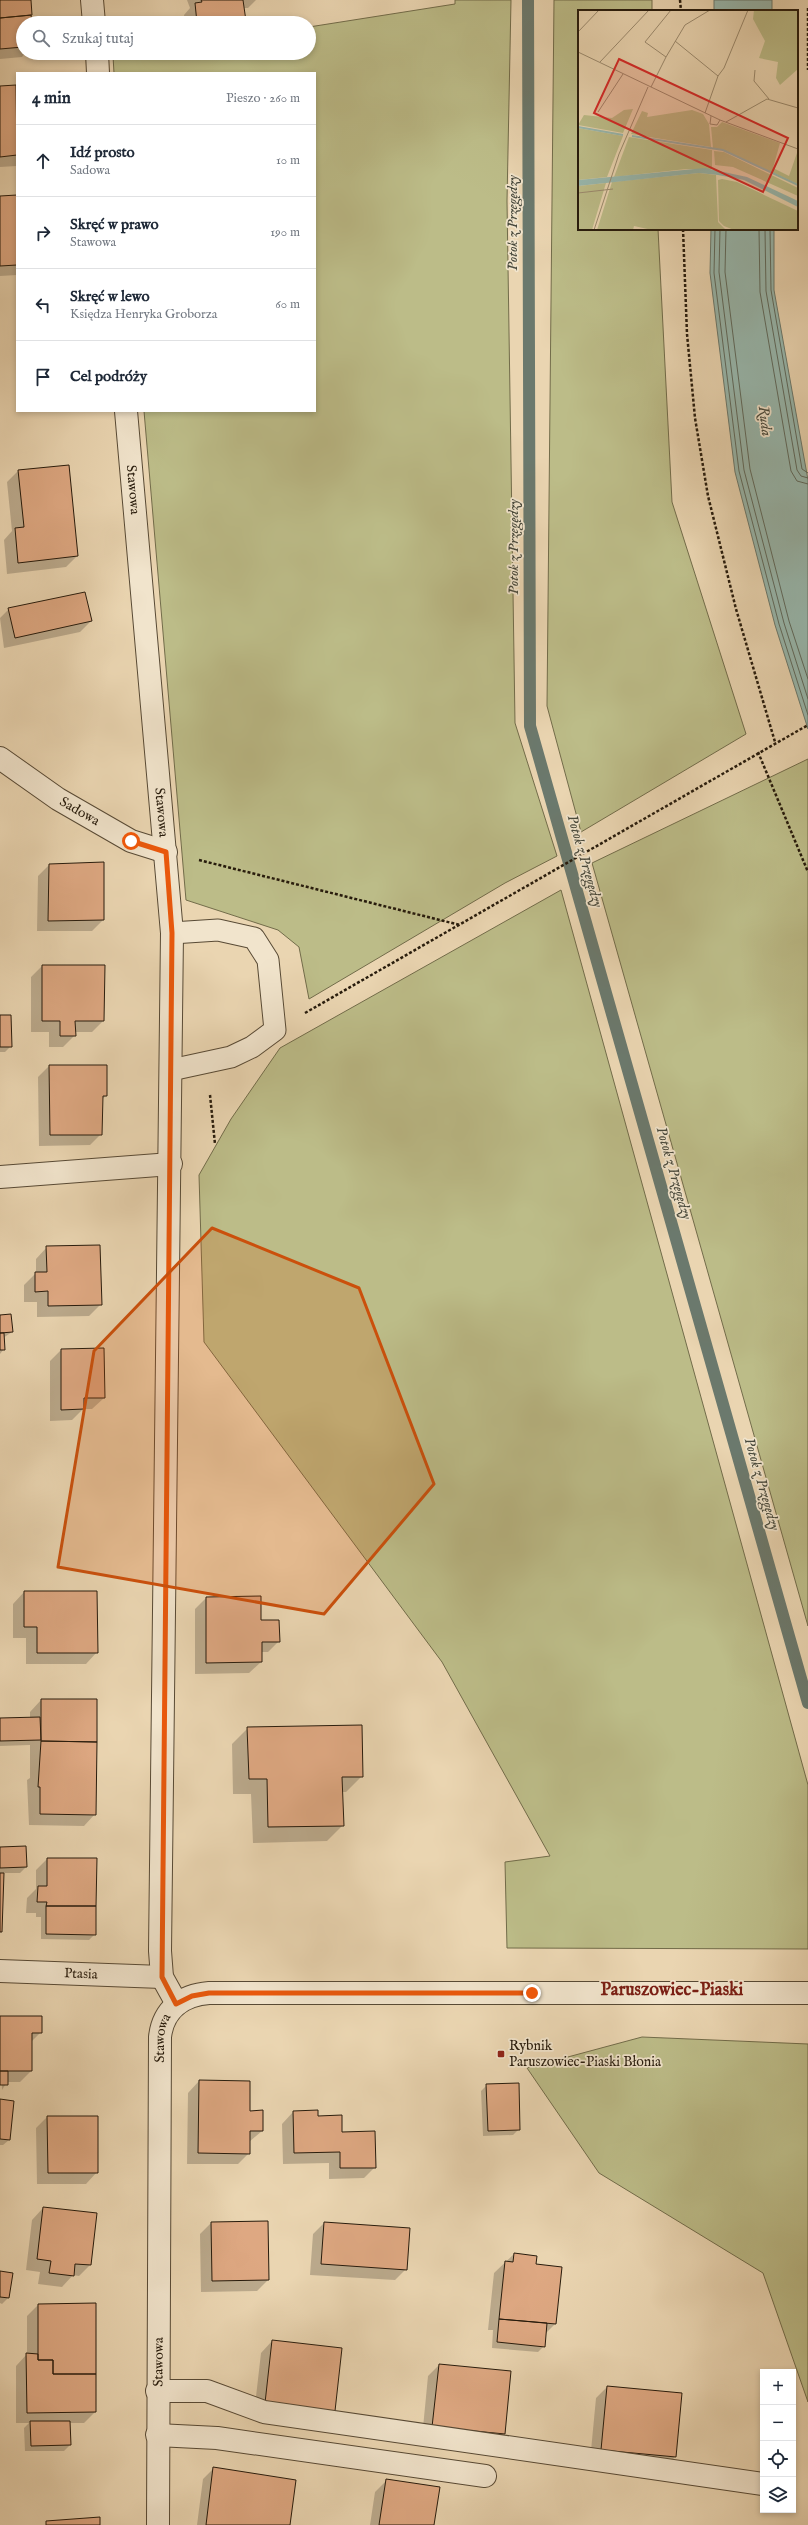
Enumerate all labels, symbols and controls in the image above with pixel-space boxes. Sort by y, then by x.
inset map [578,10,798,230]
search box [16,16,316,60]
icon: search [30,27,52,49]
text: Szukaj tutaj [62,29,134,48]
text: 4 min [32,88,71,109]
text: Pieszo · 260 m [226,90,300,107]
text: Idź prosto [70,143,135,162]
icon: ahead [32,150,54,172]
text: 10 m [276,152,300,169]
text: Sadowa [70,162,110,179]
water label: Potok z Przegędzy [503,175,523,271]
text: Skręć w prawo [70,215,159,234]
icon: right [32,222,54,244]
text: 190 m [270,224,300,241]
text: Stawowa [70,234,116,251]
text: Skręć w lewo [70,287,150,306]
icon: left [32,294,54,316]
text: 60 m [275,296,300,313]
text: Księdza Henryka Groborza [70,306,217,323]
icon: arrive [32,366,54,388]
text: Cel podróży [70,367,147,386]
water label: Ruda [754,405,776,438]
street label: Stawowa [122,464,144,516]
water label: Potok z Przegędzy [504,499,524,595]
street label: Stawowa [150,787,173,839]
street label: Sadowa [56,793,104,831]
water label: Potok z Przegędzy [562,812,607,910]
route start [122,832,140,850]
water label: Potok z Przegędzy [651,1124,696,1222]
water label: Potok z Przegędzy [739,1435,784,1533]
street label: Ptasia [64,1964,99,1984]
district label: Paruszowiec-Piaski [601,1979,744,2002]
route end [523,1984,541,2002]
street label: Stawowa [151,2009,176,2063]
place label: Rybnik Paruszowiec-Piaski Błonia [509,2037,662,2071]
marker: Rybnik Paruszowiec-Piaski Błonia [496,2049,506,2059]
street label: Stawowa [150,2336,168,2387]
map controls [760,2369,796,2513]
button: + [760,2369,796,2405]
button: − [760,2405,796,2441]
button: locate [760,2441,796,2477]
button: layers [760,2477,796,2513]

